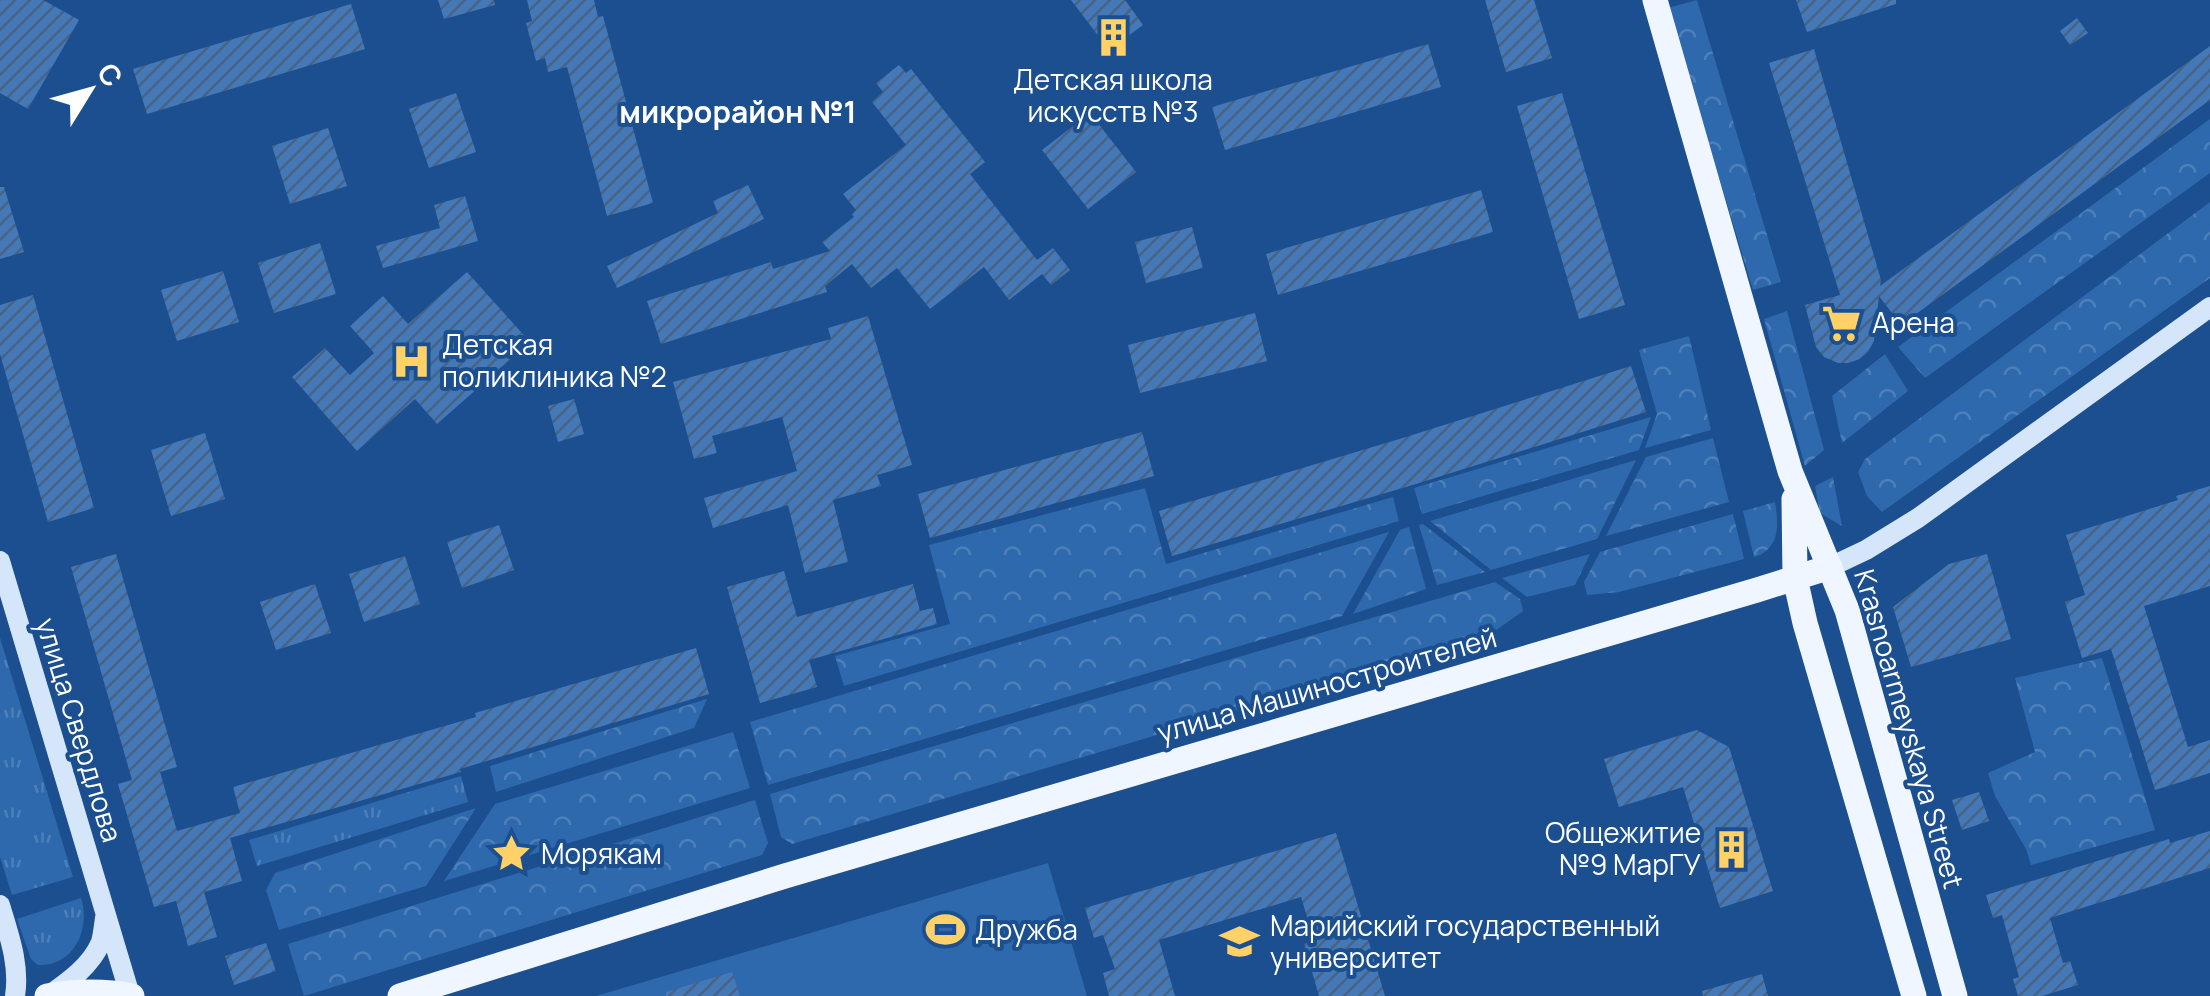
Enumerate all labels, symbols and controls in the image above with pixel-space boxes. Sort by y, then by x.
building icon: Детская школа искусств №3 [1092,17,1134,59]
north arrow [40,40,140,140]
text: С [89,55,132,94]
place label: Детская школа искусств №3 [1013,60,1213,130]
district label: микрорайон №1 [619,91,857,132]
supermarket icon: Арена [1821,302,1863,344]
place label: Арена [1872,303,1955,341]
place label: Детская поликлиника №2 [442,325,667,395]
hospital icon: Детская поликлиника №2 [391,340,433,382]
street label: Krasnoarmeyskaya Street [1846,565,1974,893]
street label: улица Свердлова [28,613,132,847]
street label: улица Машиностроителей [1153,617,1501,751]
place label: Общежитие №9 МарГУ [1545,813,1701,883]
building icon: Общежитие №9 МарГУ [1710,828,1752,870]
place icon: Морякам [490,833,532,875]
place label: Морякам [541,834,662,872]
place label: Марийский государственный университет [1270,906,1660,976]
sports icon: Дружба [924,909,966,951]
place label: Дружба [975,910,1078,948]
school or university icon: Марийский государственный университет [1219,921,1261,963]

